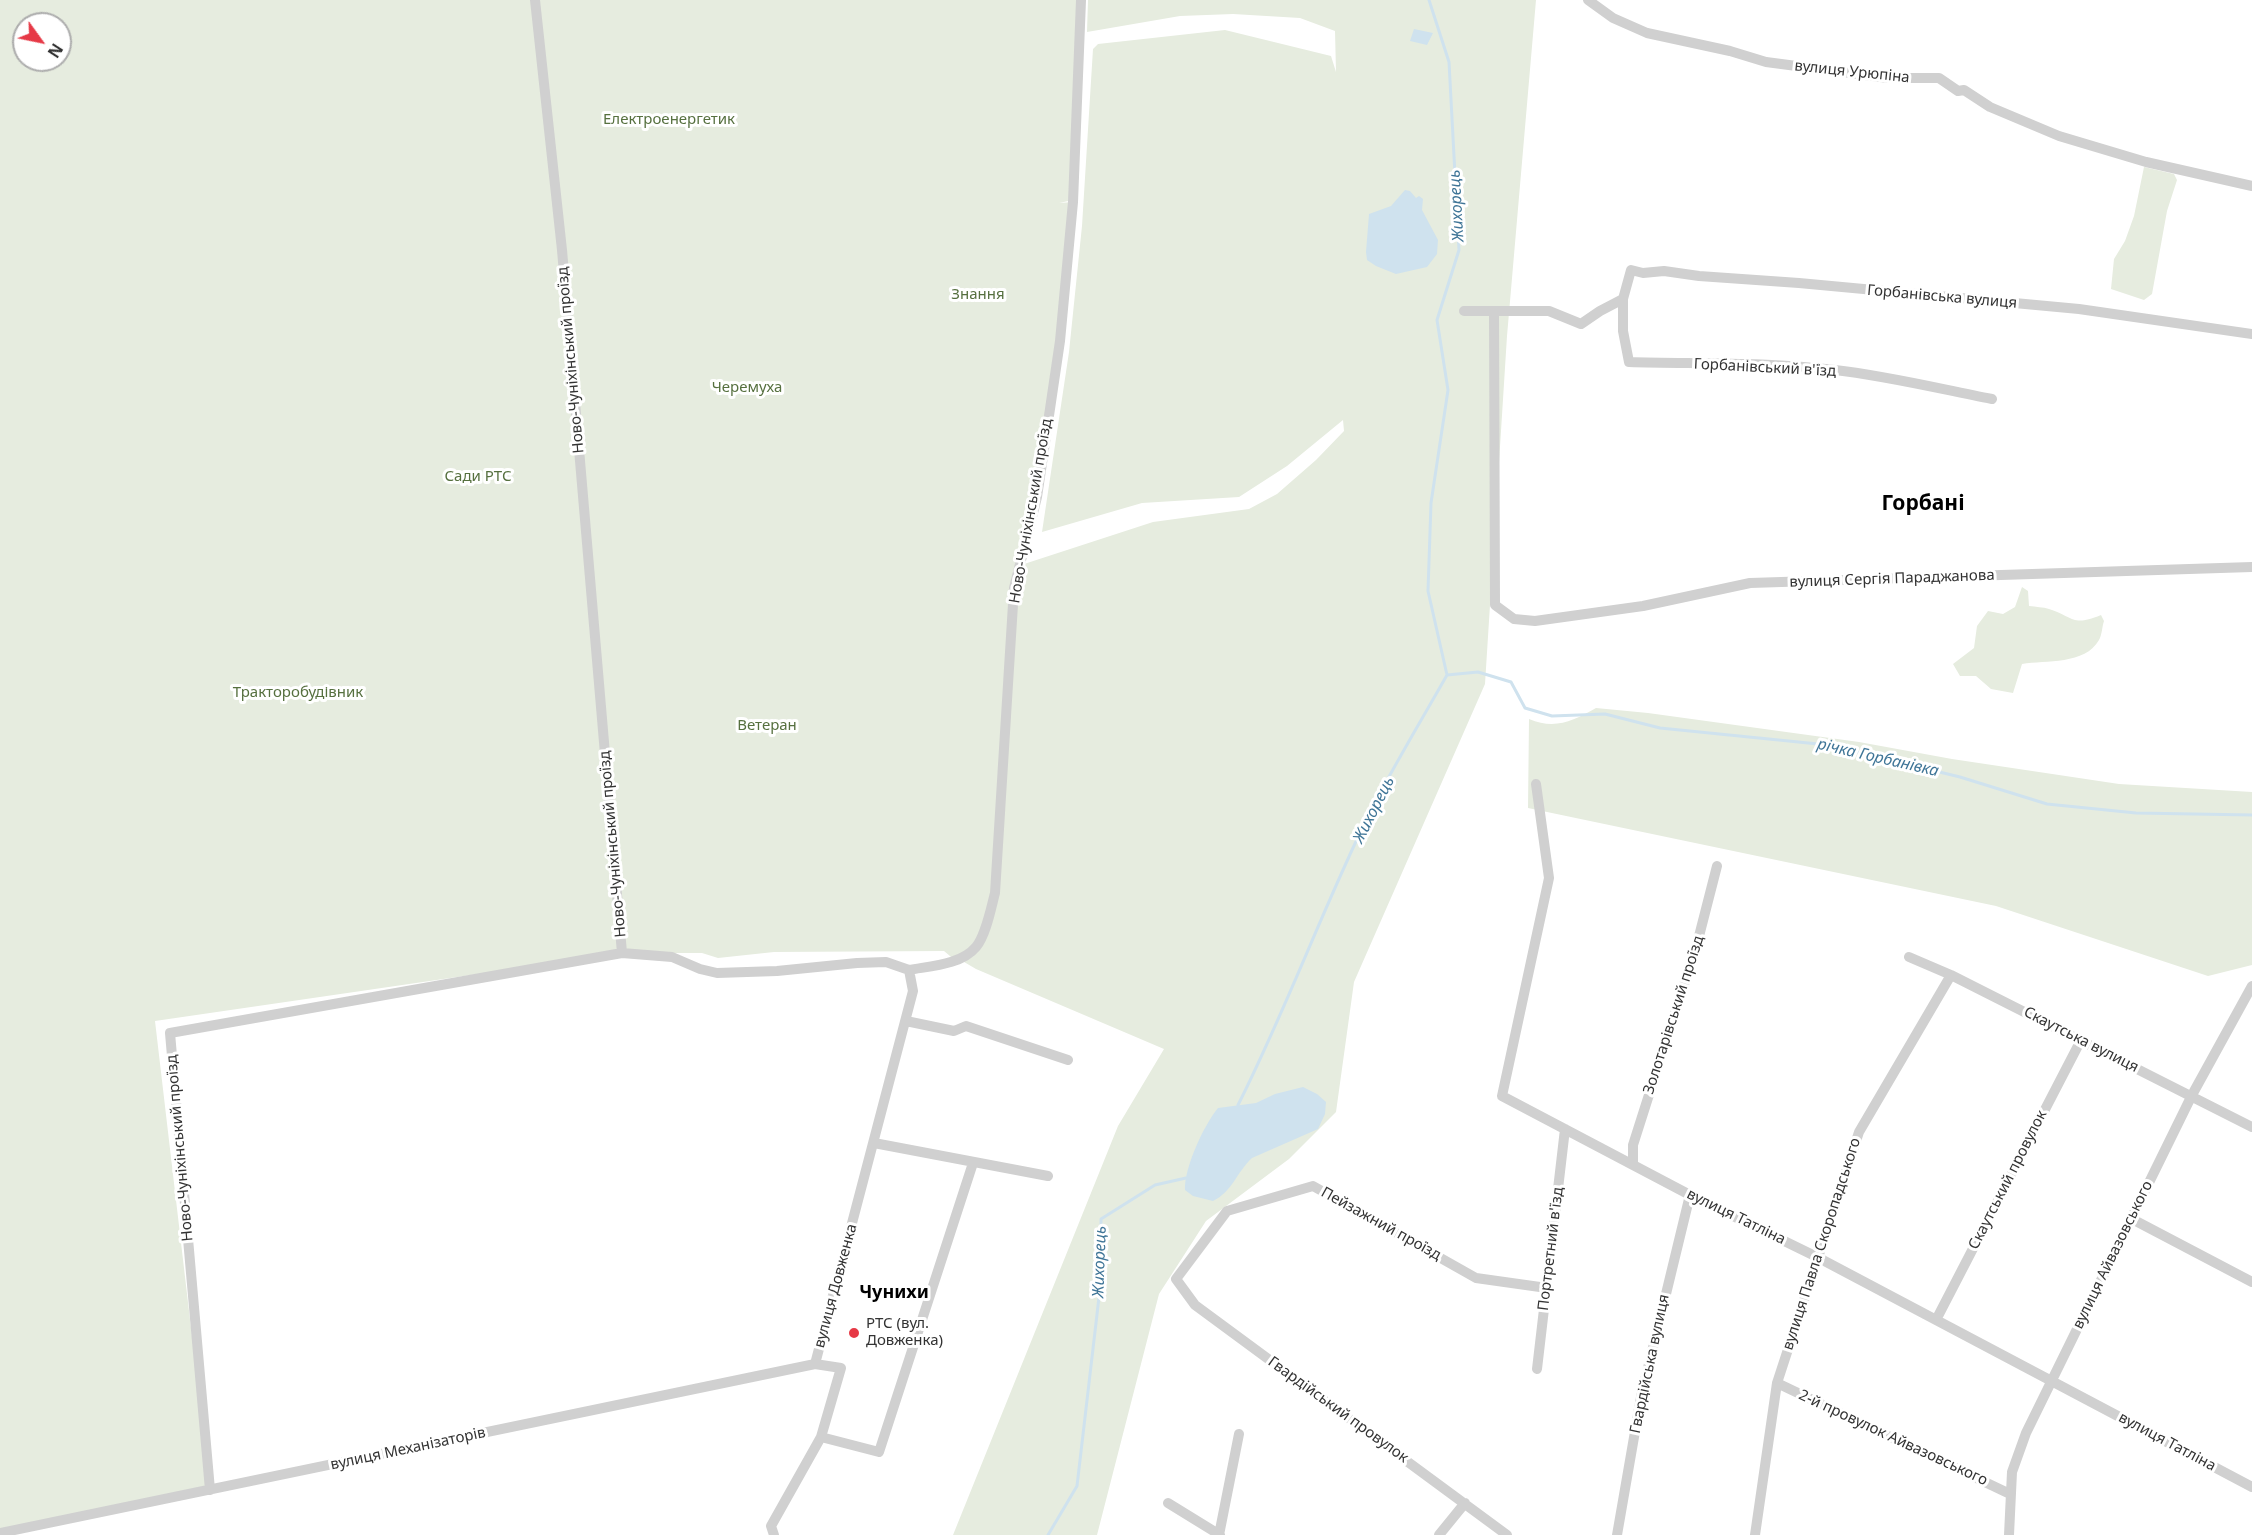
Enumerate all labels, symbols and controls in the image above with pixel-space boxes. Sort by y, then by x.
north arrow [12,12,72,72]
text: N [43,39,68,62]
street label: вулиця Урюпіна [1793,57,1911,87]
park label: Електроенергетик [603,111,735,129]
water label: Жихорець [1446,169,1468,243]
street label: Ново-Чуніхінський проїзд [554,266,588,454]
street label: Горбанівська вулиця [1866,281,2018,313]
park label: Знання [951,286,1005,304]
street label: Горбанівський в'їзд [1693,355,1837,381]
park label: Черемуха [712,379,782,397]
street label: Ново-Чуніхінський проїзд [1006,417,1056,605]
park label: Сади РТС [445,468,511,486]
district label: Горбані [1881,491,1965,517]
street label: вулиця Сергія Параджанова [1789,566,1995,592]
park label: Тракторобудівник [233,684,363,702]
park label: Ветеран [737,717,797,735]
water label: річка Горбанівка [1815,735,1941,781]
street label: Ново-Чуніхінський проїзд [596,750,630,938]
water label: Жихорець [1349,773,1399,847]
street label: Золотарівський проїзд [1640,934,1708,1096]
street label: Скаутська вулиця [2021,1003,2141,1077]
street label: Ново-Чуніхінський проїзд [163,1054,197,1242]
street label: Скаутський провулок [1965,1107,2051,1253]
street label: вулиця Павла Скоропадського [1779,1136,1865,1352]
street label: вулиця Айвазовського [2069,1178,2157,1332]
street label: Пейзажний проїзд [1318,1184,1444,1264]
street label: вулиця Татліна [1684,1185,1788,1249]
street label: Портретний в'їзд [1534,1186,1568,1312]
street label: вулиця Довженка [811,1222,861,1350]
water label: Жихорець [1089,1226,1111,1298]
district label: Чунихи [859,1282,929,1304]
street label: Гвардійська вулиця [1626,1293,1674,1435]
place label: РТС (вул. Довженка) [866,1315,943,1350]
marker: РТС (вул. Довженка) [847,1326,861,1340]
street label: Гвардійський провулок [1264,1353,1412,1467]
street label: 2-й провулок Айвазовського [1796,1386,1990,1490]
street label: вулиця Татліна [2115,1409,2219,1475]
street label: вулиця Механізаторів [329,1424,487,1474]

